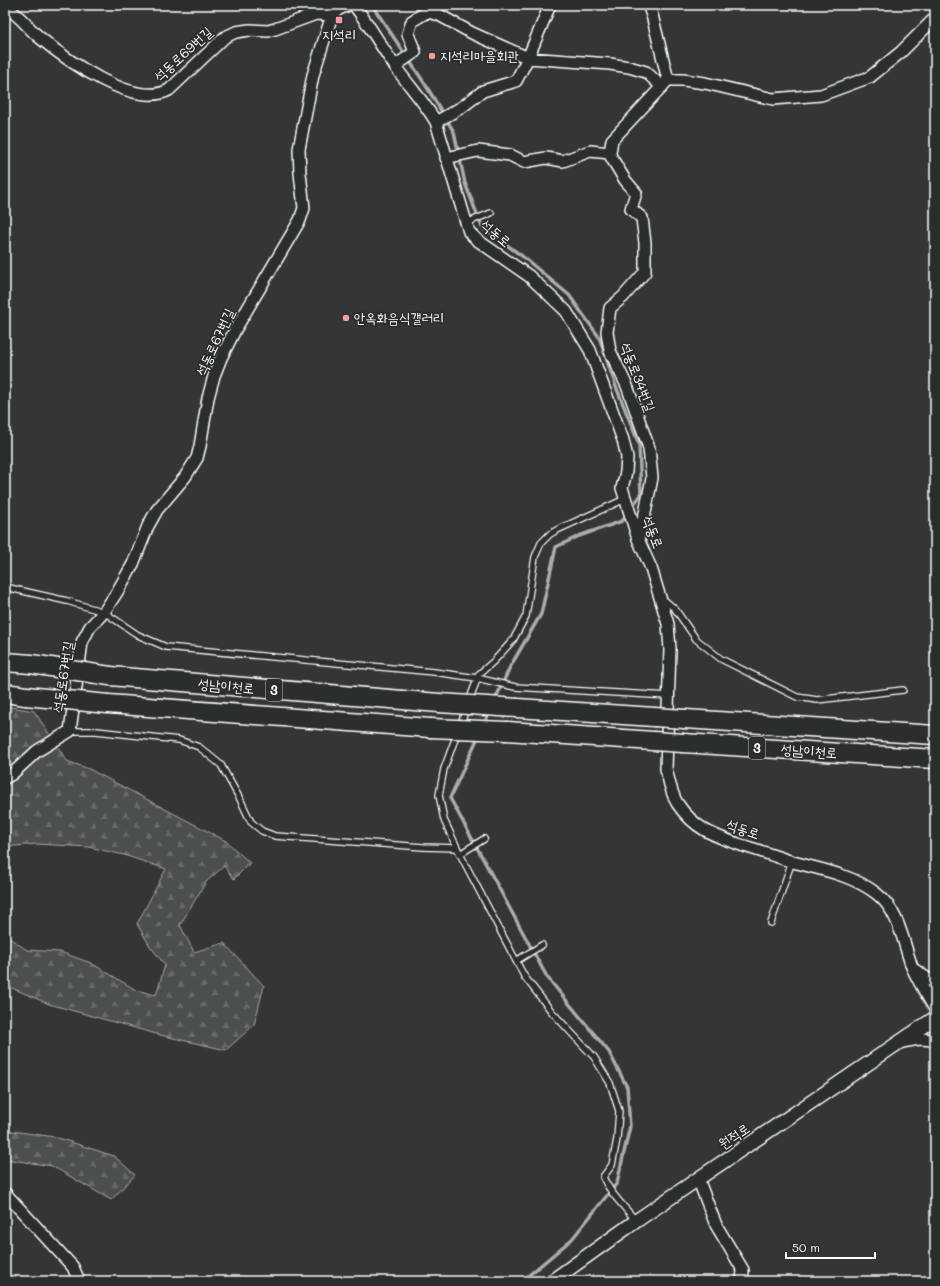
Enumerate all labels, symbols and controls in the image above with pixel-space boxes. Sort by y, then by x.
marker: 지석리 [334,15,344,25]
street label: 석동로69번길 [149,22,217,85]
place label: 지석리 [322,25,356,44]
place label: 지석리마을회관 [440,46,519,65]
marker: 지석리마을회관 [427,51,437,61]
street label: 석동로 [477,214,515,251]
street label: 석동로67번길 [191,304,239,379]
place label: 안옥화음식갤러리 [354,308,444,327]
marker: 안옥화음식갤러리 [341,313,351,323]
street label: 석동로34번길 [617,339,661,415]
street label: 석동로 [639,513,668,551]
street label: 석동로67번길 [47,639,78,714]
street label: 성남이천로 [197,674,255,697]
road number: 3 [266,679,282,701]
road number: 3 [749,737,765,759]
street label: 성남이천로 [780,739,838,762]
street label: 석동로 [724,814,762,843]
street label: 원적로 [714,1118,753,1153]
scale bar [786,1234,875,1260]
text: 50 m [792,1239,820,1255]

